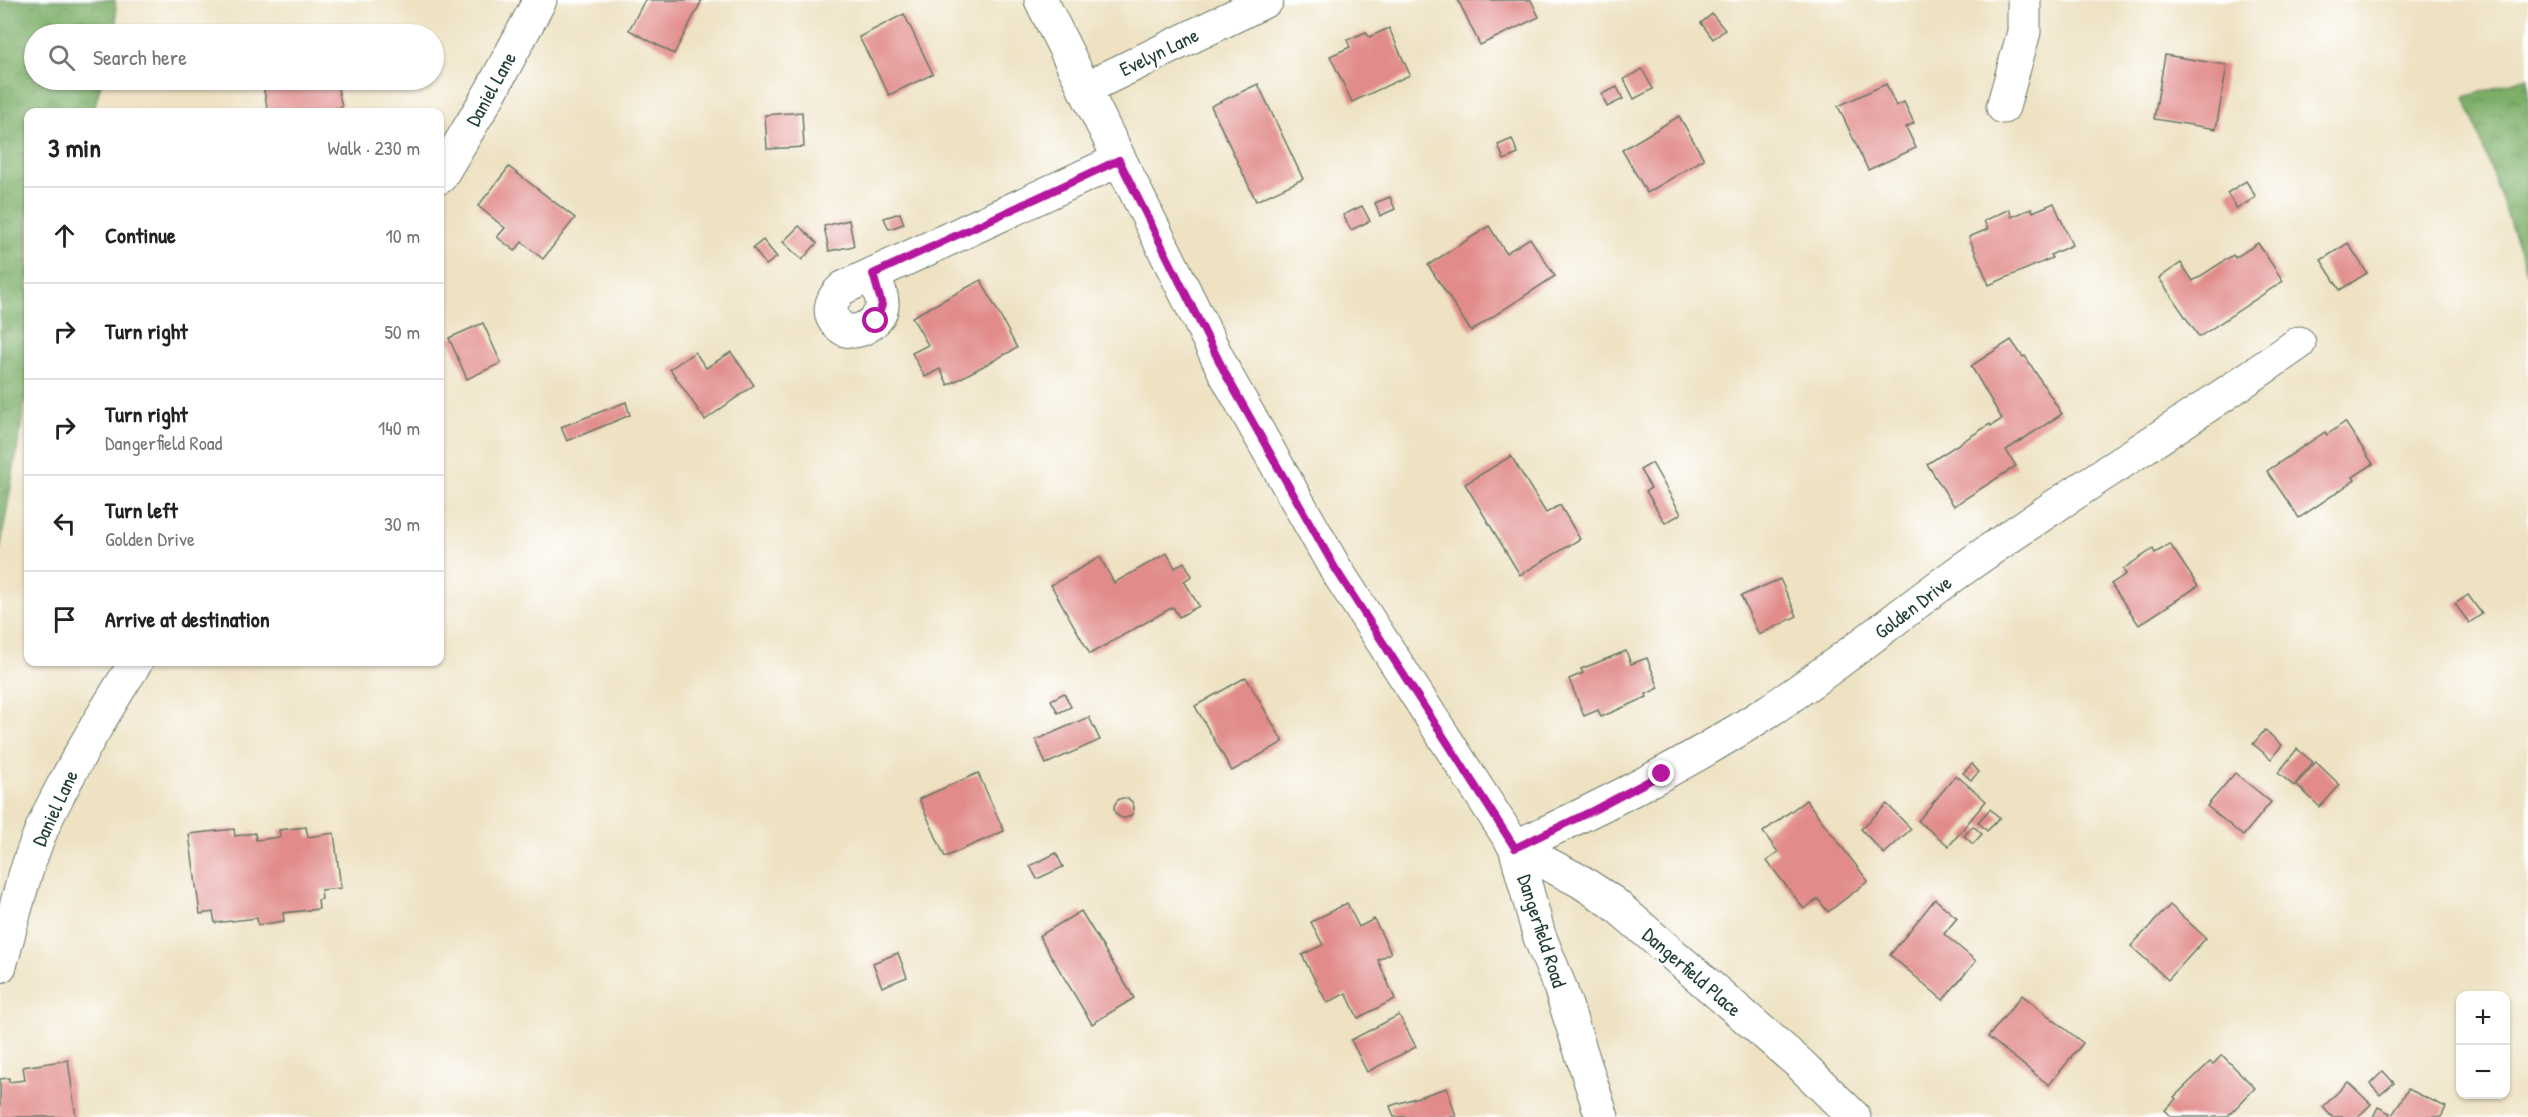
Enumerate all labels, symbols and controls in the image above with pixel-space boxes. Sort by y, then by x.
street label: Evelyn Lane [1115,21,1203,82]
search box [24,24,444,90]
icon: search [45,41,78,74]
text: Search here [93,42,187,72]
street label: Daniel Lane [459,47,522,131]
text: 3 min [48,130,101,165]
text: Walk · 230 m [328,134,420,161]
icon: ahead [48,219,81,252]
text: Continue [105,220,176,250]
text: 10 m [386,222,420,249]
route start [862,307,888,333]
icon: right [48,315,81,348]
text: Turn right [105,316,188,346]
text: 50 m [384,318,420,345]
text: Turn right [105,399,188,429]
icon: right [48,411,81,444]
text: 140 m [378,414,420,441]
text: Dangerfield Road [105,429,222,456]
text: Turn left [105,495,178,525]
icon: left [48,507,81,540]
text: 30 m [384,510,420,537]
text: Golden Drive [105,525,195,552]
street label: Golden Drive [1869,569,1957,644]
icon: arrive [48,603,81,636]
text: Arrive at destination [105,604,270,634]
route end [1648,760,1674,786]
street label: Daniel Lane [25,765,84,850]
street label: Dangerfield Road [1511,871,1574,991]
street label: Dangerfield Place [1637,921,1748,1022]
map controls [2456,991,2510,1099]
button: + [2456,991,2510,1045]
button: − [2456,1045,2510,1099]

